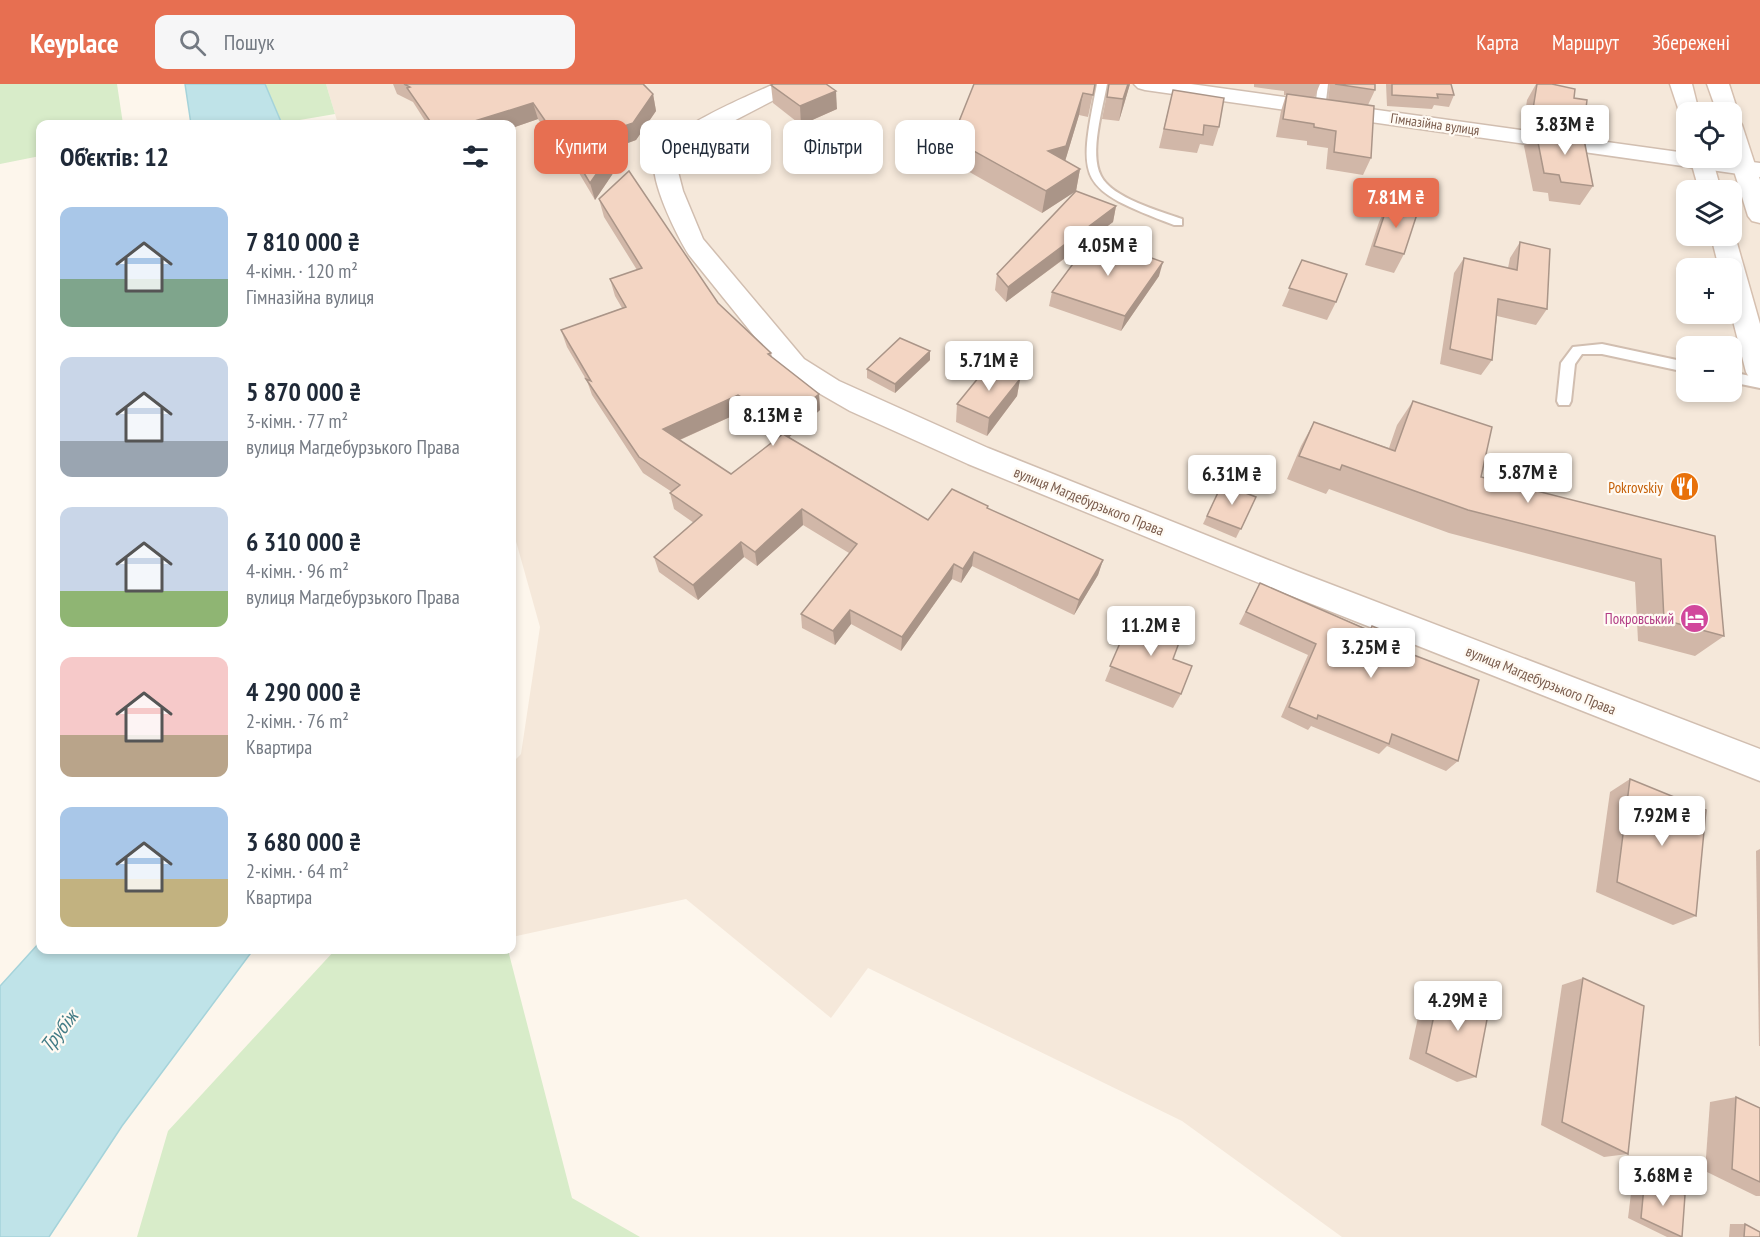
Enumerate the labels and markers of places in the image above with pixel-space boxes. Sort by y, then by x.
pin: 3.83M ₴ [1510,105,1620,156]
pin: 7.81M ₴ [1341,178,1451,229]
pin: 4.05M ₴ [1053,226,1163,277]
pin: 5.71M ₴ [934,341,1044,392]
pin: 8.13M ₴ [718,396,828,447]
pin: 5.87M ₴ [1473,453,1583,504]
pin: 6.31M ₴ [1177,455,1287,506]
restaurant icon: Pokrovskiy [1668,471,1700,503]
place label: Pokrovskiy [1608,478,1663,497]
hotel icon: Покровський [1679,602,1711,634]
pin: 11.2M ₴ [1096,606,1206,657]
place label: Покровський [1605,609,1674,628]
pin: 3.25M ₴ [1316,628,1426,679]
pin: 7.92M ₴ [1607,796,1717,847]
pin: 4.29M ₴ [1403,981,1513,1032]
pin: 3.68M ₴ [1608,1156,1718,1207]

